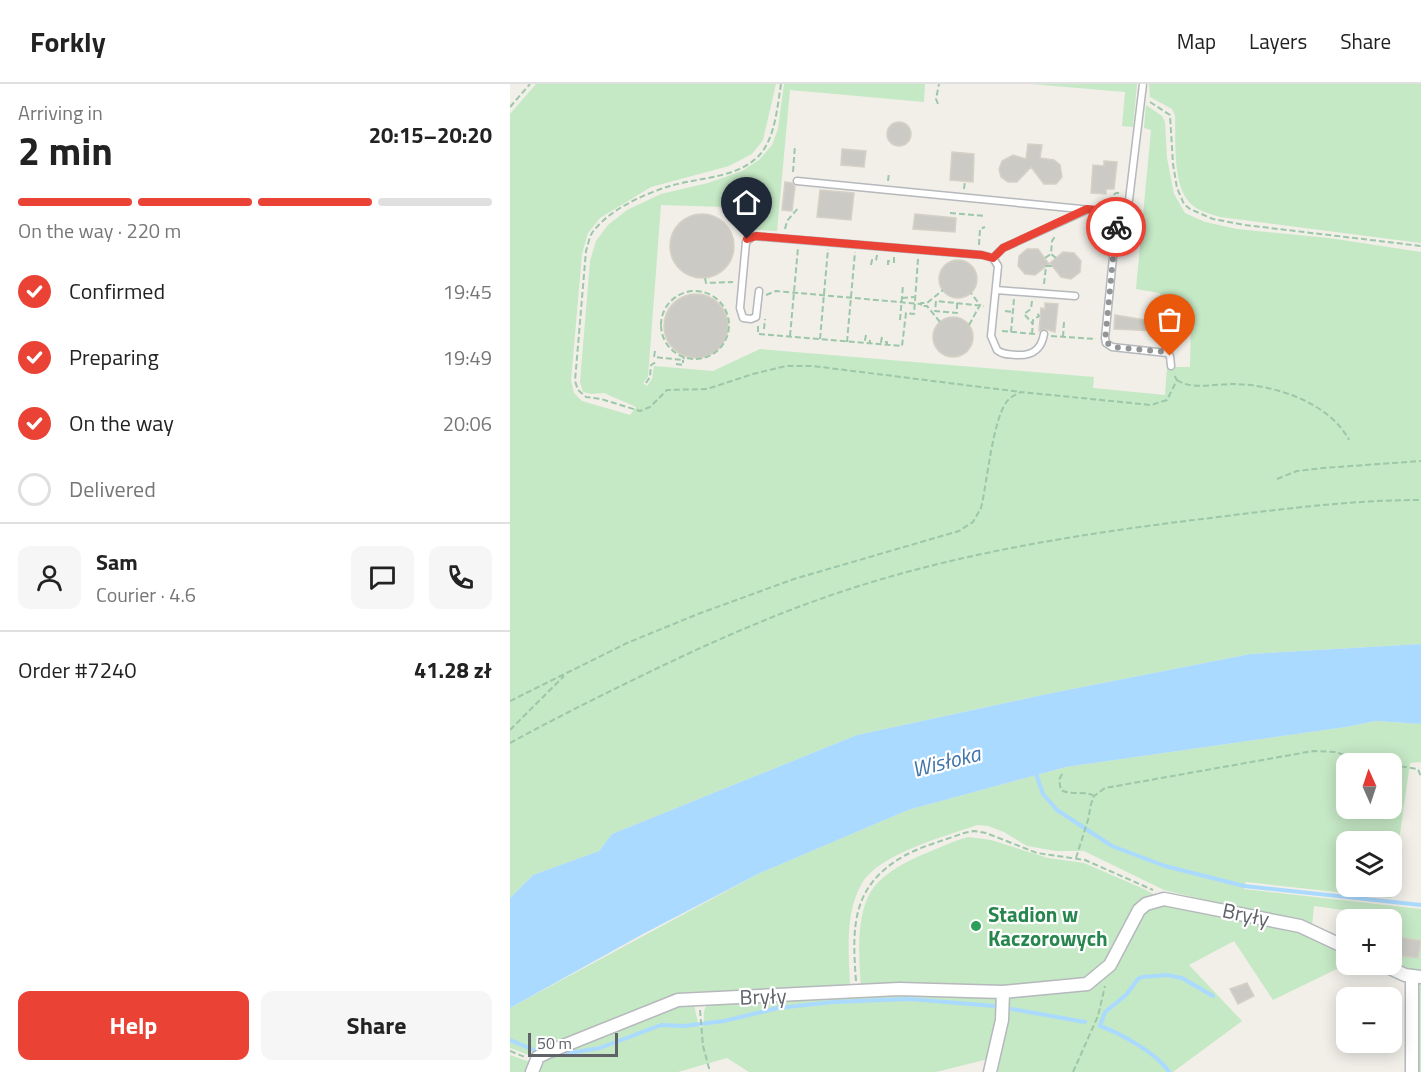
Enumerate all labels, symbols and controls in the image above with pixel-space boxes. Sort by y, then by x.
text: Forkly [30,20,106,63]
text: Map [1177,25,1216,57]
text: Layers [1249,25,1307,57]
text: Share [1340,25,1391,57]
text: Arriving in [18,97,103,128]
text: 20:15–20:20 [369,118,492,152]
text: 2 min [18,121,113,180]
pin [721,177,772,239]
icon: home [730,186,763,219]
courier [1086,197,1146,257]
icon: bike [1100,211,1133,244]
text: On the way · 220 m [18,215,181,246]
text: Confirmed [69,274,165,308]
icon: check [18,275,51,308]
text: 19:45 [443,276,492,307]
pin [1144,294,1195,356]
icon: bag [1153,303,1186,336]
text: Preparing [69,340,159,374]
icon: check [18,341,51,374]
text: 19:49 [443,342,492,373]
text: On the way [69,406,174,440]
icon: check [18,407,51,440]
text: 20:06 [443,408,492,439]
text: Delivered [69,472,156,506]
text: Sam [96,545,138,579]
button: person [18,546,81,609]
button: chat [351,546,414,609]
button: phone [429,546,492,609]
text: Courier · 4.6 [96,579,196,610]
text: Order #7240 [18,653,137,687]
text: 41.28 zł [414,653,492,687]
water label: Wisłoka [908,736,986,786]
north arrow [1336,753,1402,819]
map controls [1336,753,1402,1053]
button: layers [1336,831,1402,897]
street label: Bryły [1220,893,1272,935]
place label: Stadion w Kaczorowych [988,898,1108,954]
button: + [1336,909,1402,975]
marker: Stadion w Kaczorowych [969,919,983,933]
street label: Bryły [739,979,787,1013]
button: − [1336,987,1402,1053]
button: Help [18,991,249,1060]
button: Share [261,991,492,1060]
scale bar [528,1030,618,1058]
text: 50 m [537,1031,572,1055]

